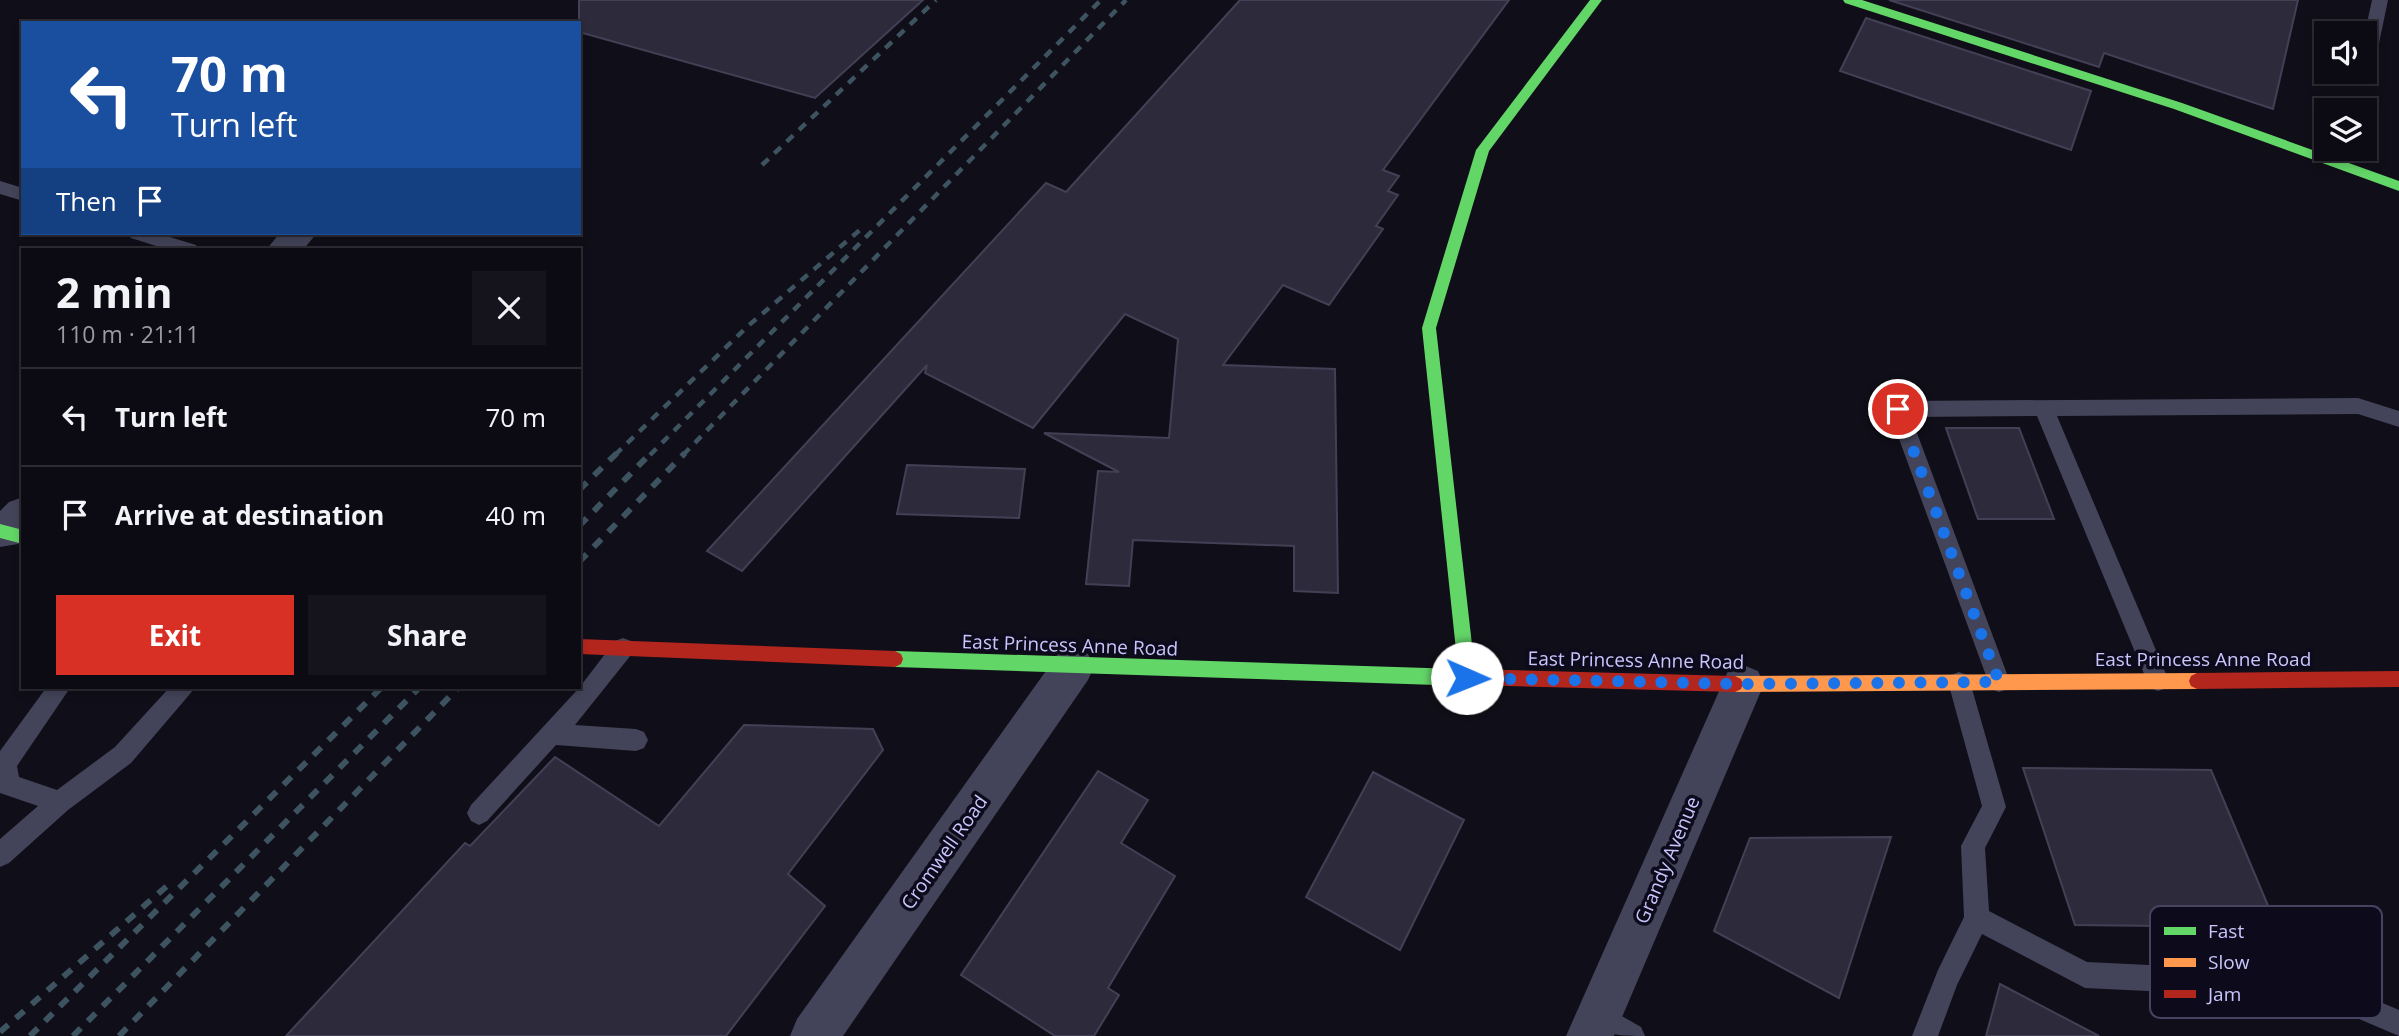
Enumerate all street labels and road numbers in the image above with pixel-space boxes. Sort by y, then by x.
street label: East Princess Anne Road [961,628,1179,662]
street label: East Princess Anne Road [1527,645,1745,675]
street label: East Princess Anne Road [2095,646,2311,672]
street label: Cromwell Road [895,790,993,914]
street label: Grandy Avenue [1628,792,1706,928]

